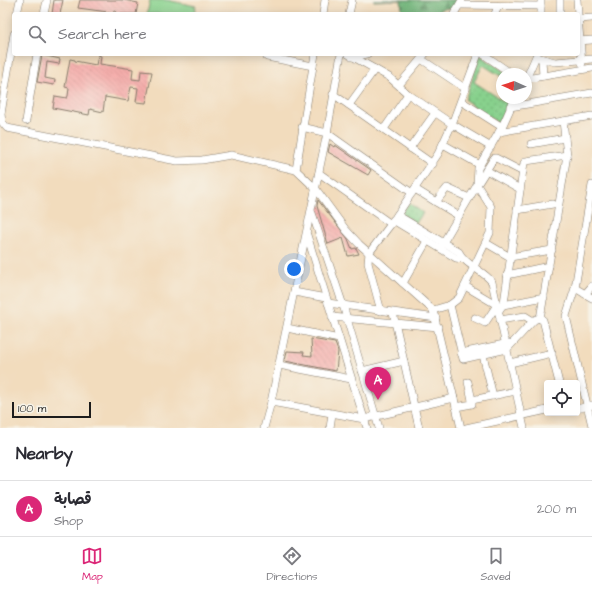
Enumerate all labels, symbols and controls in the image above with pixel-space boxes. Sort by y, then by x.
search box [12,12,580,56]
icon: search [26,23,48,45]
text: Search here [58,24,147,45]
north arrow [496,68,532,104]
your location [284,259,304,279]
pin: A [365,367,391,400]
map controls [544,380,580,416]
button: locate [544,380,580,416]
scale bar [12,400,91,419]
text: 100 m [18,401,46,416]
text: Nearby [16,442,73,466]
text: قصابة [54,489,92,510]
text: A [25,500,33,518]
text: 200 m [537,500,576,518]
text: Shop [54,512,83,530]
tab: Map [81,545,103,584]
tab: Directions [266,545,318,584]
tab: Saved [481,545,511,584]

